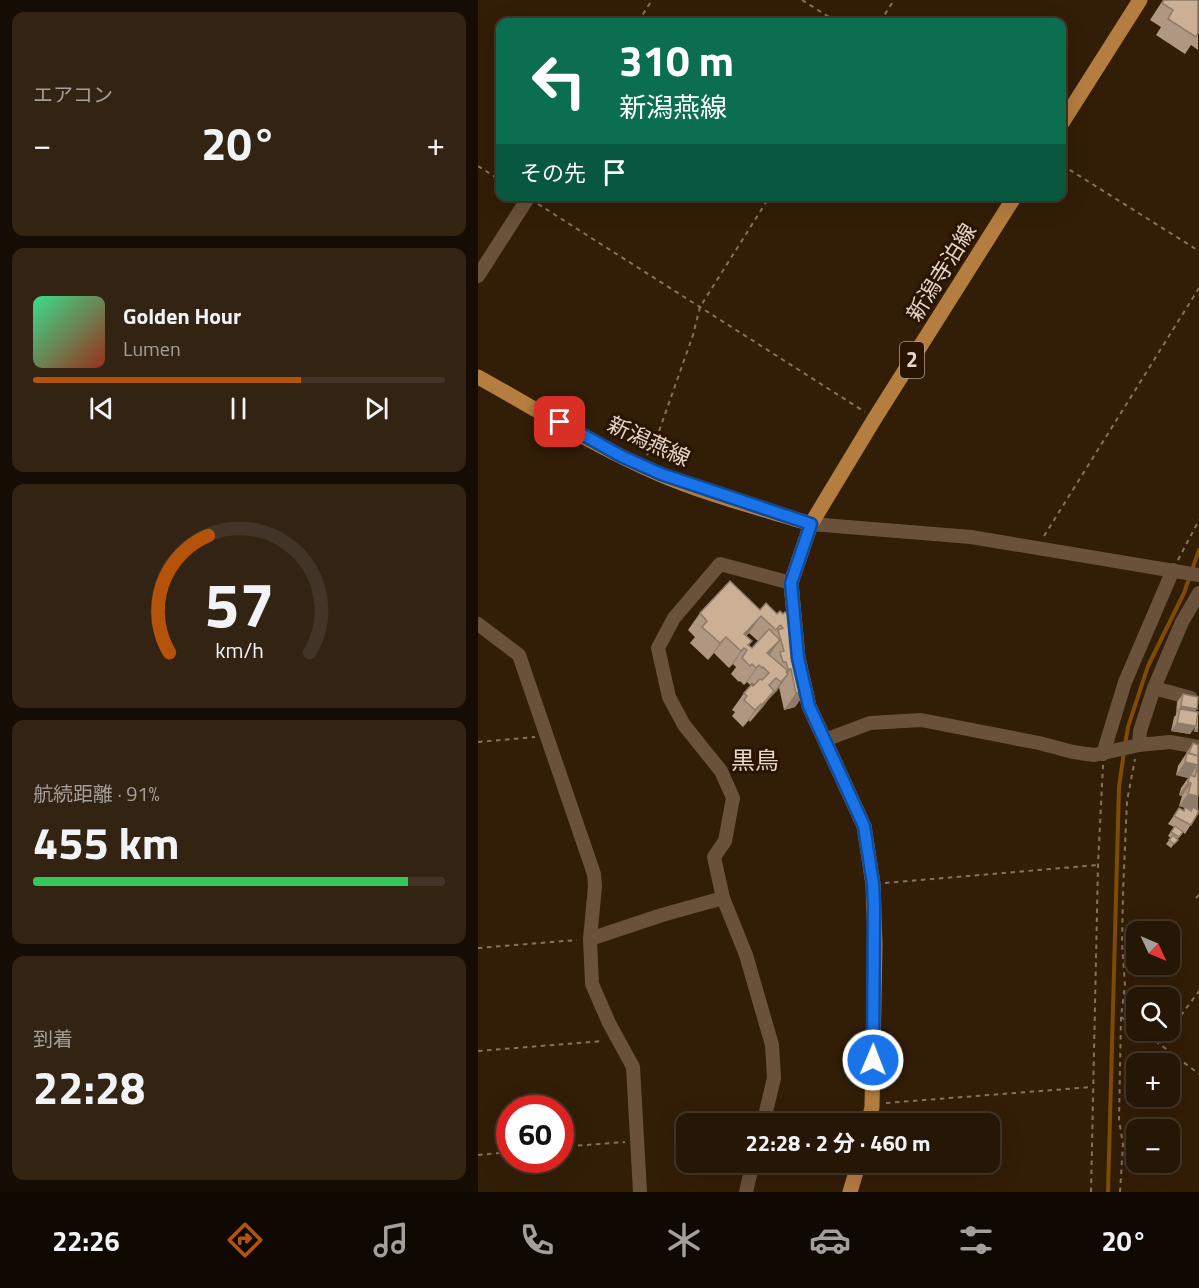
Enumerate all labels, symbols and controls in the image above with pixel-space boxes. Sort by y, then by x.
text: 310 m [619,28,734,92]
icon: left [520,42,598,120]
text: エアコン [33,79,113,110]
text: 新潟燕線 [619,86,727,127]
text: 20° [201,109,277,177]
text: − [33,119,51,169]
text: + [427,119,445,169]
text: その先 [520,156,586,190]
icon: arrive [598,156,631,189]
street label: 新潟寺泊線 [897,216,985,328]
text: Golden Hour [123,299,241,333]
text: Lumen [123,333,181,364]
road number: 2 [900,342,924,378]
icon: previous [85,392,118,425]
icon: pause [222,392,255,425]
icon: next [360,392,393,425]
pin [534,396,585,447]
icon: arrive [543,405,576,438]
street label: 新潟燕線 [602,407,696,475]
text: 57 [204,556,274,651]
text: km/h [215,634,263,666]
district label: 黒鳥 [731,742,779,778]
text: 航続距離 · 91% [33,778,160,809]
text: 455 km [33,808,179,876]
north arrow [1126,921,1180,975]
map controls [1126,921,1180,1173]
button: search [1126,987,1180,1041]
text: 到着 [33,1023,73,1054]
position arrow [841,1028,905,1092]
text: 22:28 [33,1053,145,1121]
button: + [1126,1053,1180,1107]
speed limit sign: 60 [496,1095,574,1173]
button: − [1126,1119,1180,1173]
text: 22:28 · 2 分 · 460 m [746,1126,930,1160]
icon: directions [224,1219,266,1261]
icon: music [370,1219,412,1261]
icon: phone [516,1219,558,1261]
icon: climate [663,1219,705,1261]
icon: car [809,1219,851,1261]
icon: filters [955,1219,997,1261]
text: 22:26 [52,1220,120,1261]
text: 20° [1101,1220,1147,1261]

